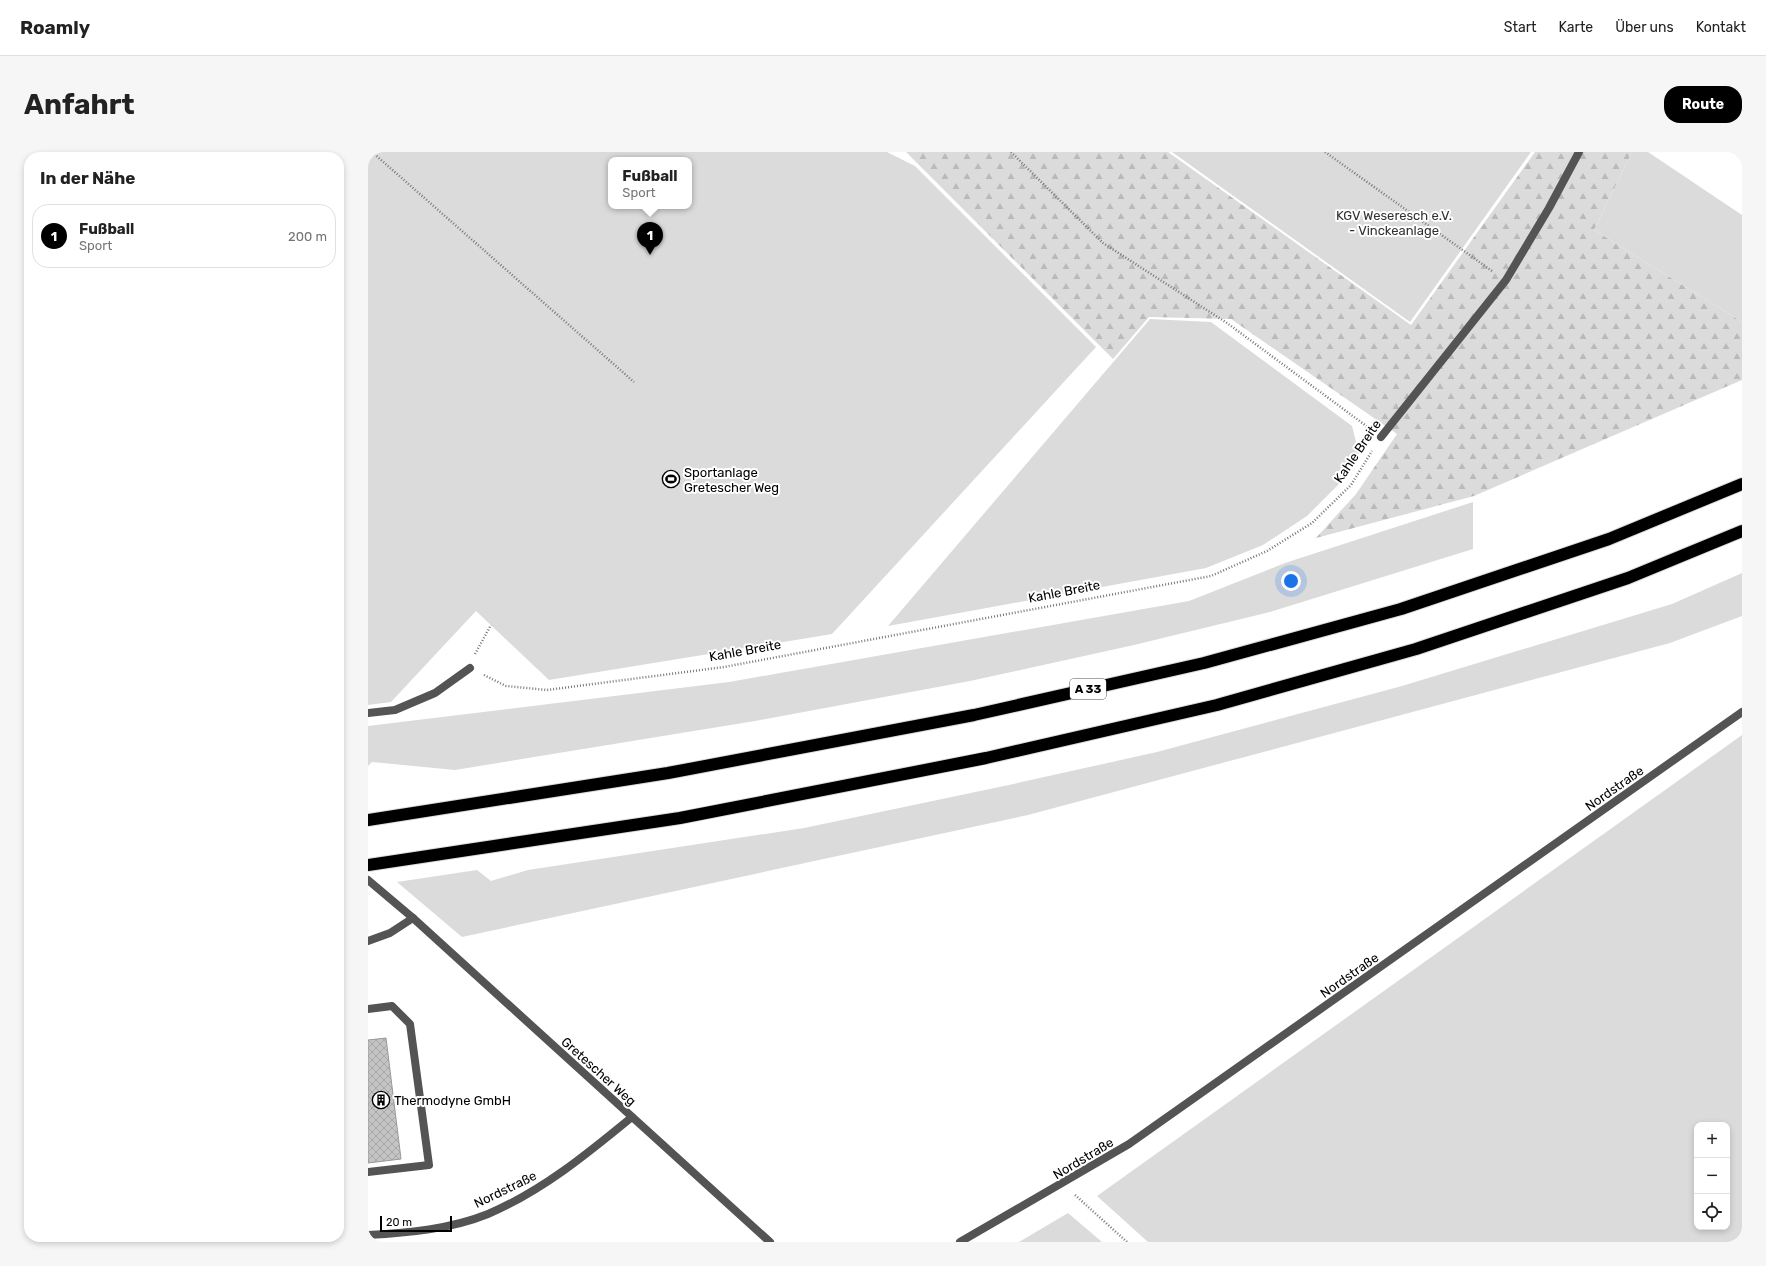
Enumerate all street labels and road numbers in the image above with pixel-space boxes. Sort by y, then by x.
street label: Kahle Breite [1331,417,1384,486]
street label: Kahle Breite [1027,577,1101,606]
street label: Kahle Breite [708,637,782,664]
road number: A 33 [1070,679,1106,699]
street label: Nordstraße [1582,763,1646,814]
street label: Nordstraße [1317,950,1381,1001]
street label: Gretescher Weg [558,1034,639,1109]
street label: Nordstraße [1050,1135,1116,1182]
street label: Nordstraße [472,1168,539,1211]

